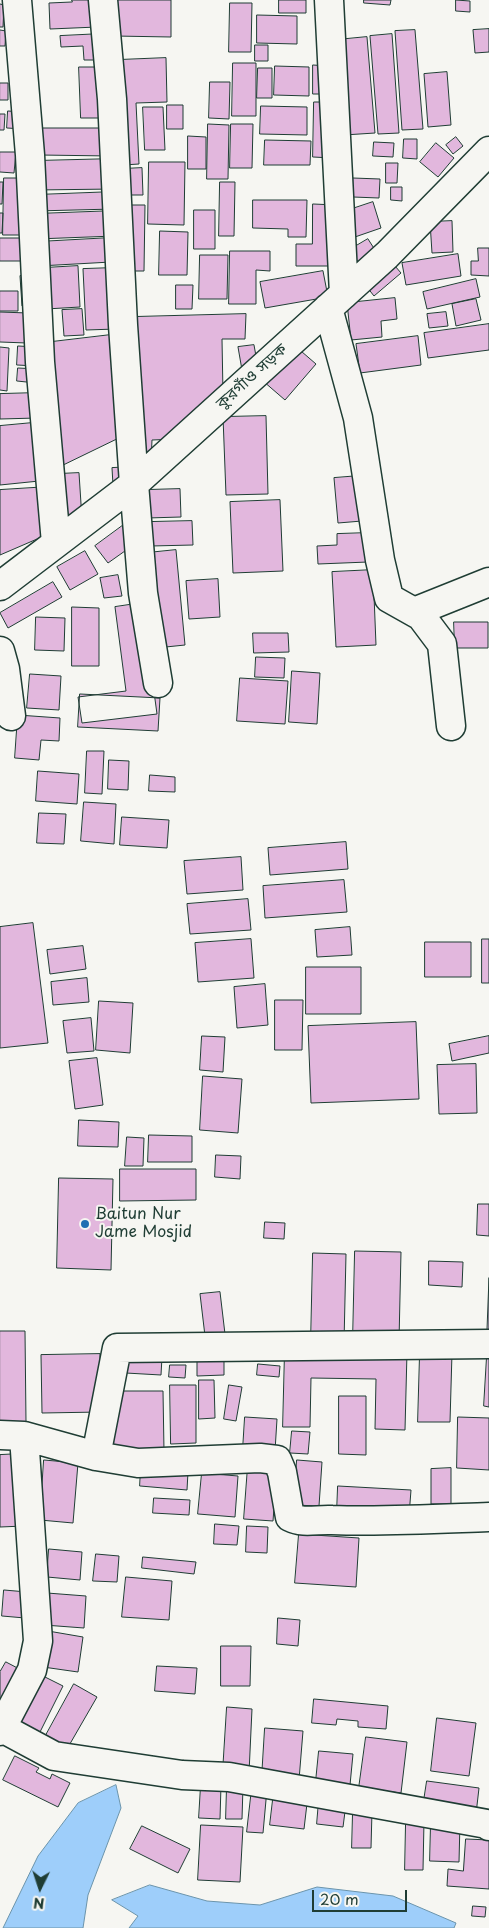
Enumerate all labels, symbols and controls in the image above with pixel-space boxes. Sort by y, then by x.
street label: কুরগাঁও সড়ক [213,340,291,414]
place label: Baitun Nur Jame Mosjid [95,1205,192,1243]
marker: Baitun Nur Jame Mosjid [79,1218,91,1230]
north arrow [15,1863,65,1913]
scale bar [314,1880,409,1912]
text: 20 m [320,1887,359,1910]
text: N [33,1893,45,1914]

